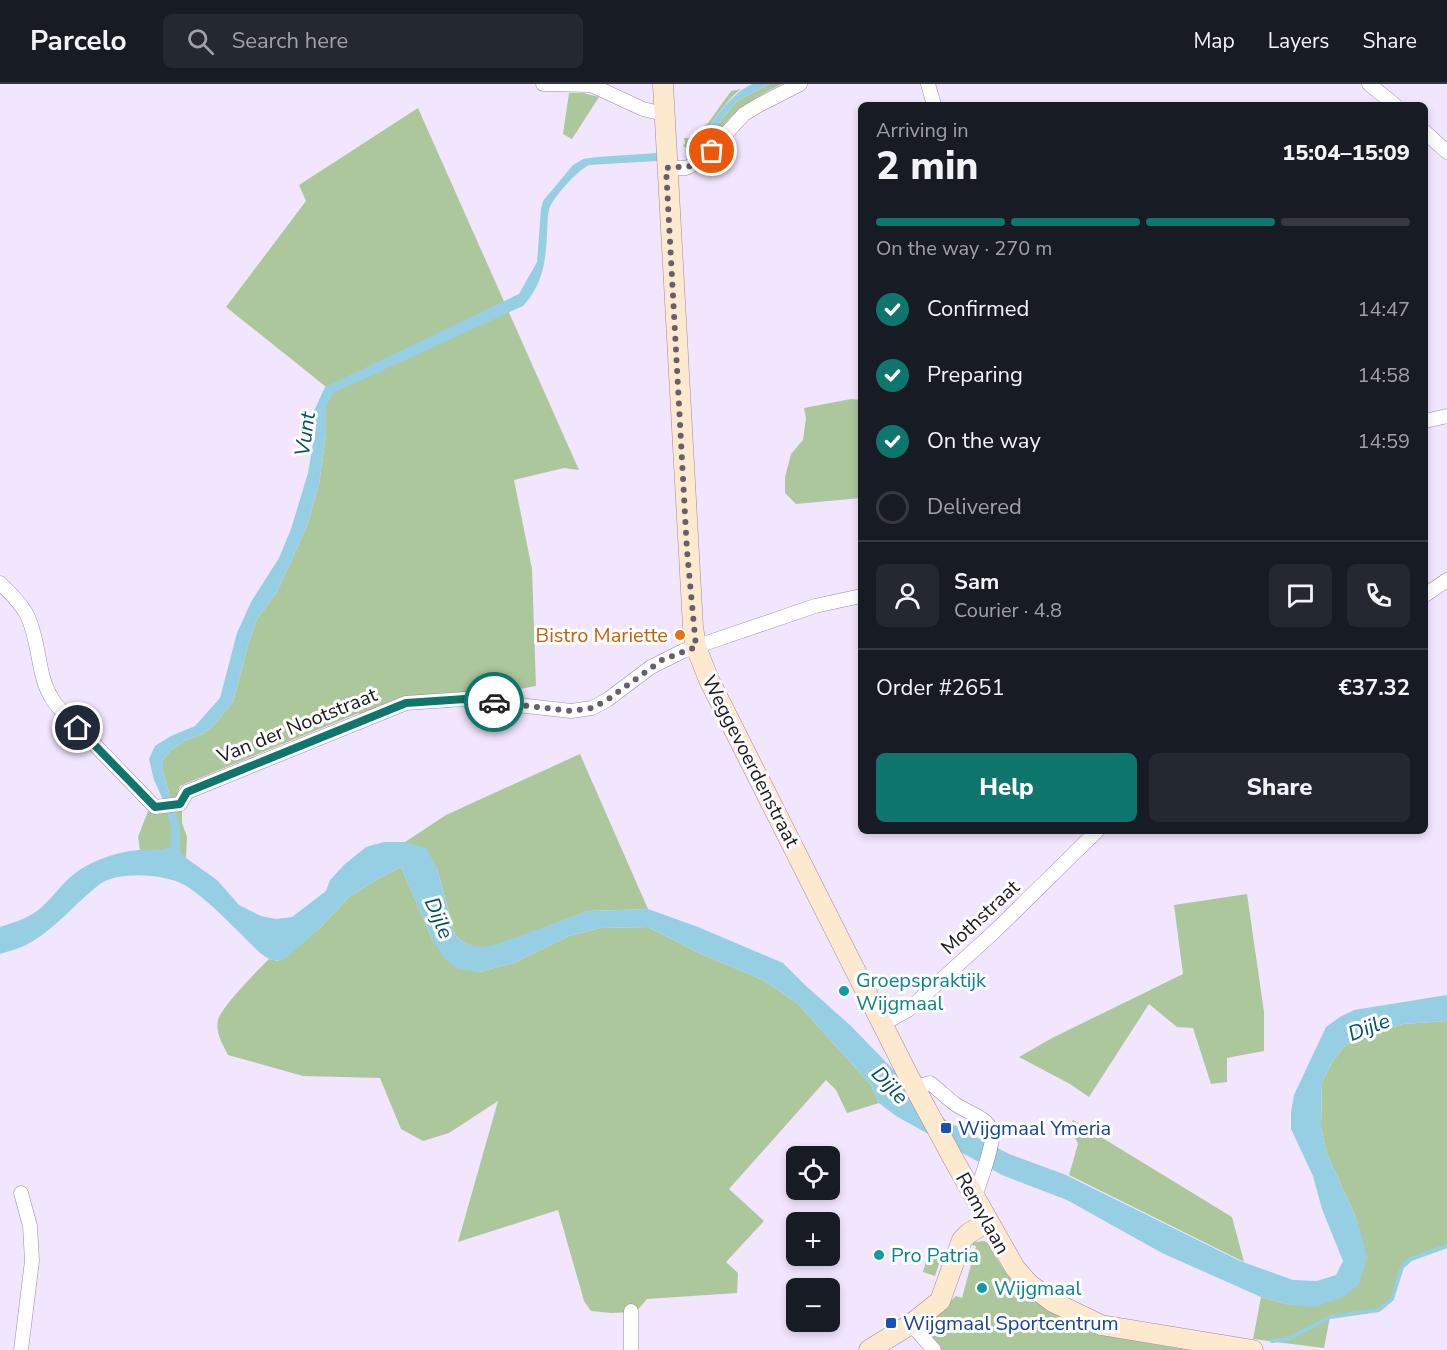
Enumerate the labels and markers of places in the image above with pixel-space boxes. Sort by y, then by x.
pin [686,125,737,176]
place label: Bistro Mariette [536,622,668,649]
marker: Bistro Mariette [673,628,687,642]
pin [52,702,103,753]
place label: Groepspraktijk Wijgmaal [856,967,987,1017]
marker: Groepspraktijk Wijgmaal [837,984,851,998]
place label: Wijgmaal Ymeria [958,1115,1111,1142]
marker: Wijgmaal Ymeria [939,1121,953,1135]
place label: Pro Patria [891,1242,979,1269]
marker: Pro Patria [872,1248,886,1262]
place label: Wijgmaal [994,1275,1081,1302]
marker: Wijgmaal [975,1281,989,1295]
place label: Wijgmaal Sportcentrum [903,1310,1119,1337]
marker: Wijgmaal Sportcentrum [884,1316,898,1330]

